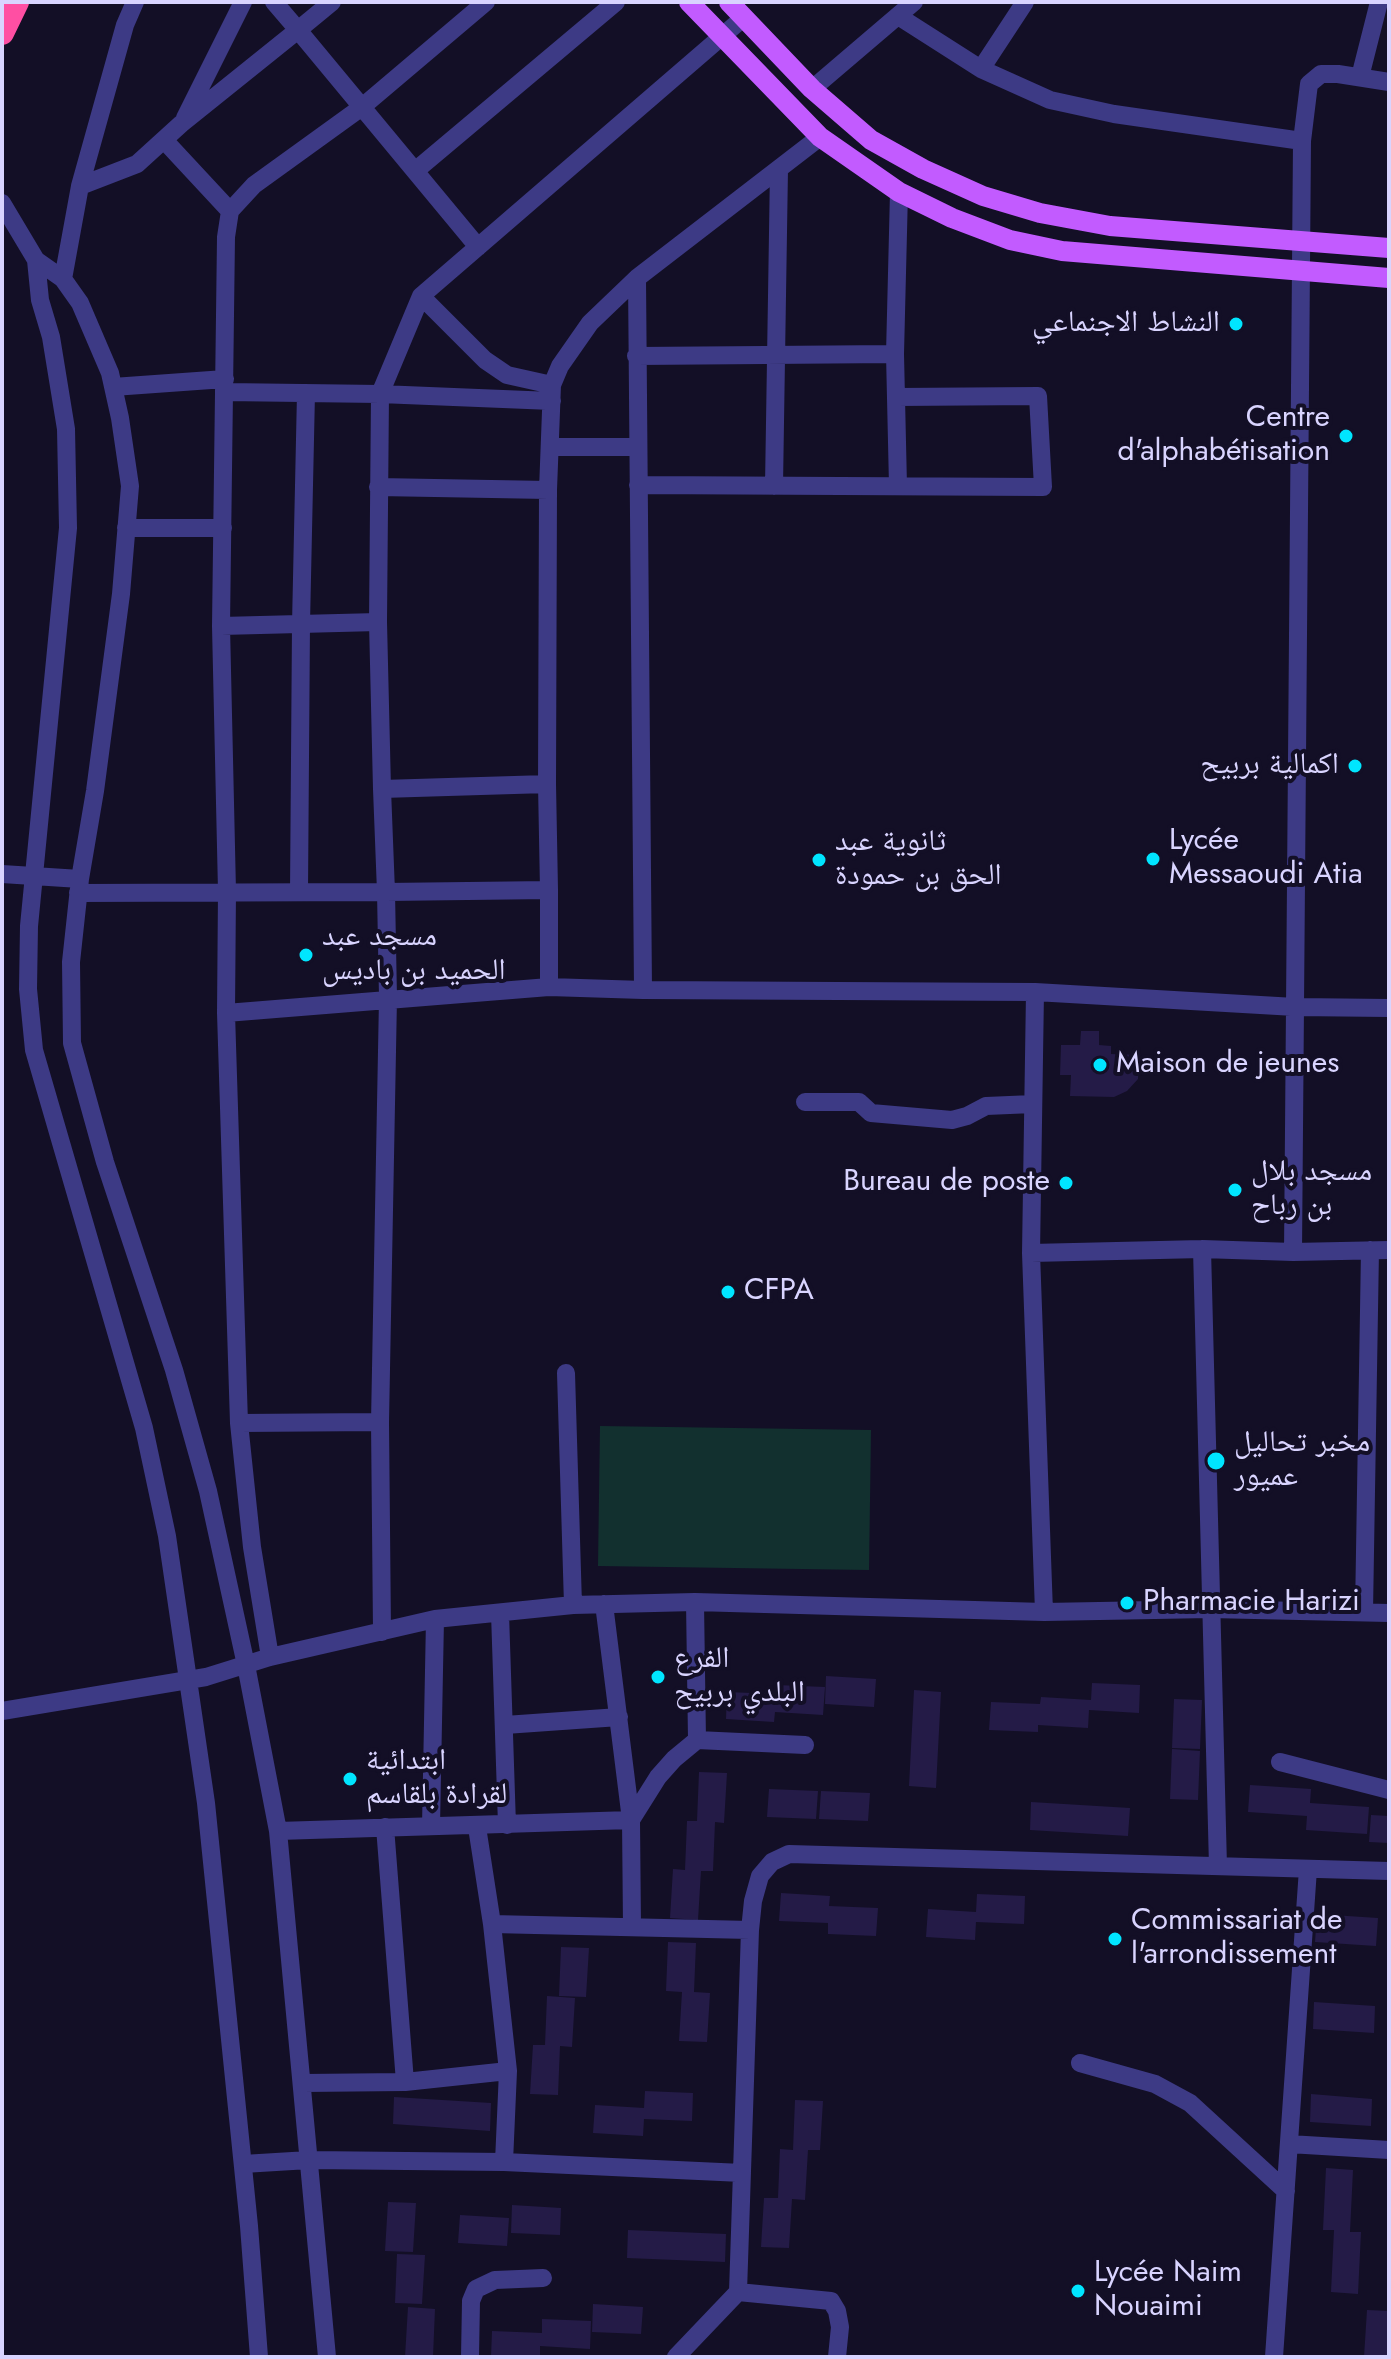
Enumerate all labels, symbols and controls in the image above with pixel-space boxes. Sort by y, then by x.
place label: النشاط الاجنماعي [1032,306,1220,342]
marker: النشاط الاجنماعي [1227,315,1245,333]
place label: Centre d'alphabétisation [1118,401,1330,472]
marker: Centre d'alphabétisation [1337,427,1355,445]
place label: اكمالية بربيح [1200,748,1339,784]
marker: اكمالية بربيح [1346,757,1364,775]
place label: Lycée Messaoudi Atia [1169,824,1363,894]
place label: ثانوية عبد الحق بن حمودة [835,825,1002,896]
marker: Lycée Messaoudi Atia [1144,850,1162,868]
marker: ثانوية عبد الحق بن حمودة [810,851,828,869]
place label: مسجد عبد الحميد بن باديس [322,920,506,990]
marker: مسجد عبد الحميد بن باديس [297,946,315,964]
place label: Maison de jeunes [1116,1047,1339,1083]
marker: Maison de jeunes [1091,1056,1109,1074]
place label: مسجد بلال بن رباح [1251,1155,1372,1226]
place label: Bureau de poste [843,1165,1050,1201]
marker: Bureau de poste [1057,1174,1075,1192]
marker: مسجد بلال بن رباح [1226,1181,1244,1199]
place label: CFPA [744,1274,814,1310]
marker: CFPA [719,1283,737,1301]
place label: مخبر تحاليل عميور [1234,1426,1370,1496]
marker: مخبر تحاليل عميور [1205,1450,1227,1472]
place label: Pharmacie Harizi [1143,1585,1360,1621]
marker: Pharmacie Harizi [1118,1594,1136,1612]
place label: الفرع البلدي بربيح [674,1642,805,1712]
marker: الفرع البلدي بربيح [649,1668,667,1686]
place label: ابتدائية لقرادة بلقاسم [366,1744,507,1814]
marker: ابتدائية لقرادة بلقاسم [341,1770,359,1788]
place label: Commissariat de l'arrondissement [1131,1904,1342,1974]
marker: Commissariat de l'arrondissement [1106,1930,1124,1948]
place label: Lycée Naim Nouaimi [1094,2256,1242,2326]
marker: Lycée Naim Nouaimi [1069,2282,1087,2300]

